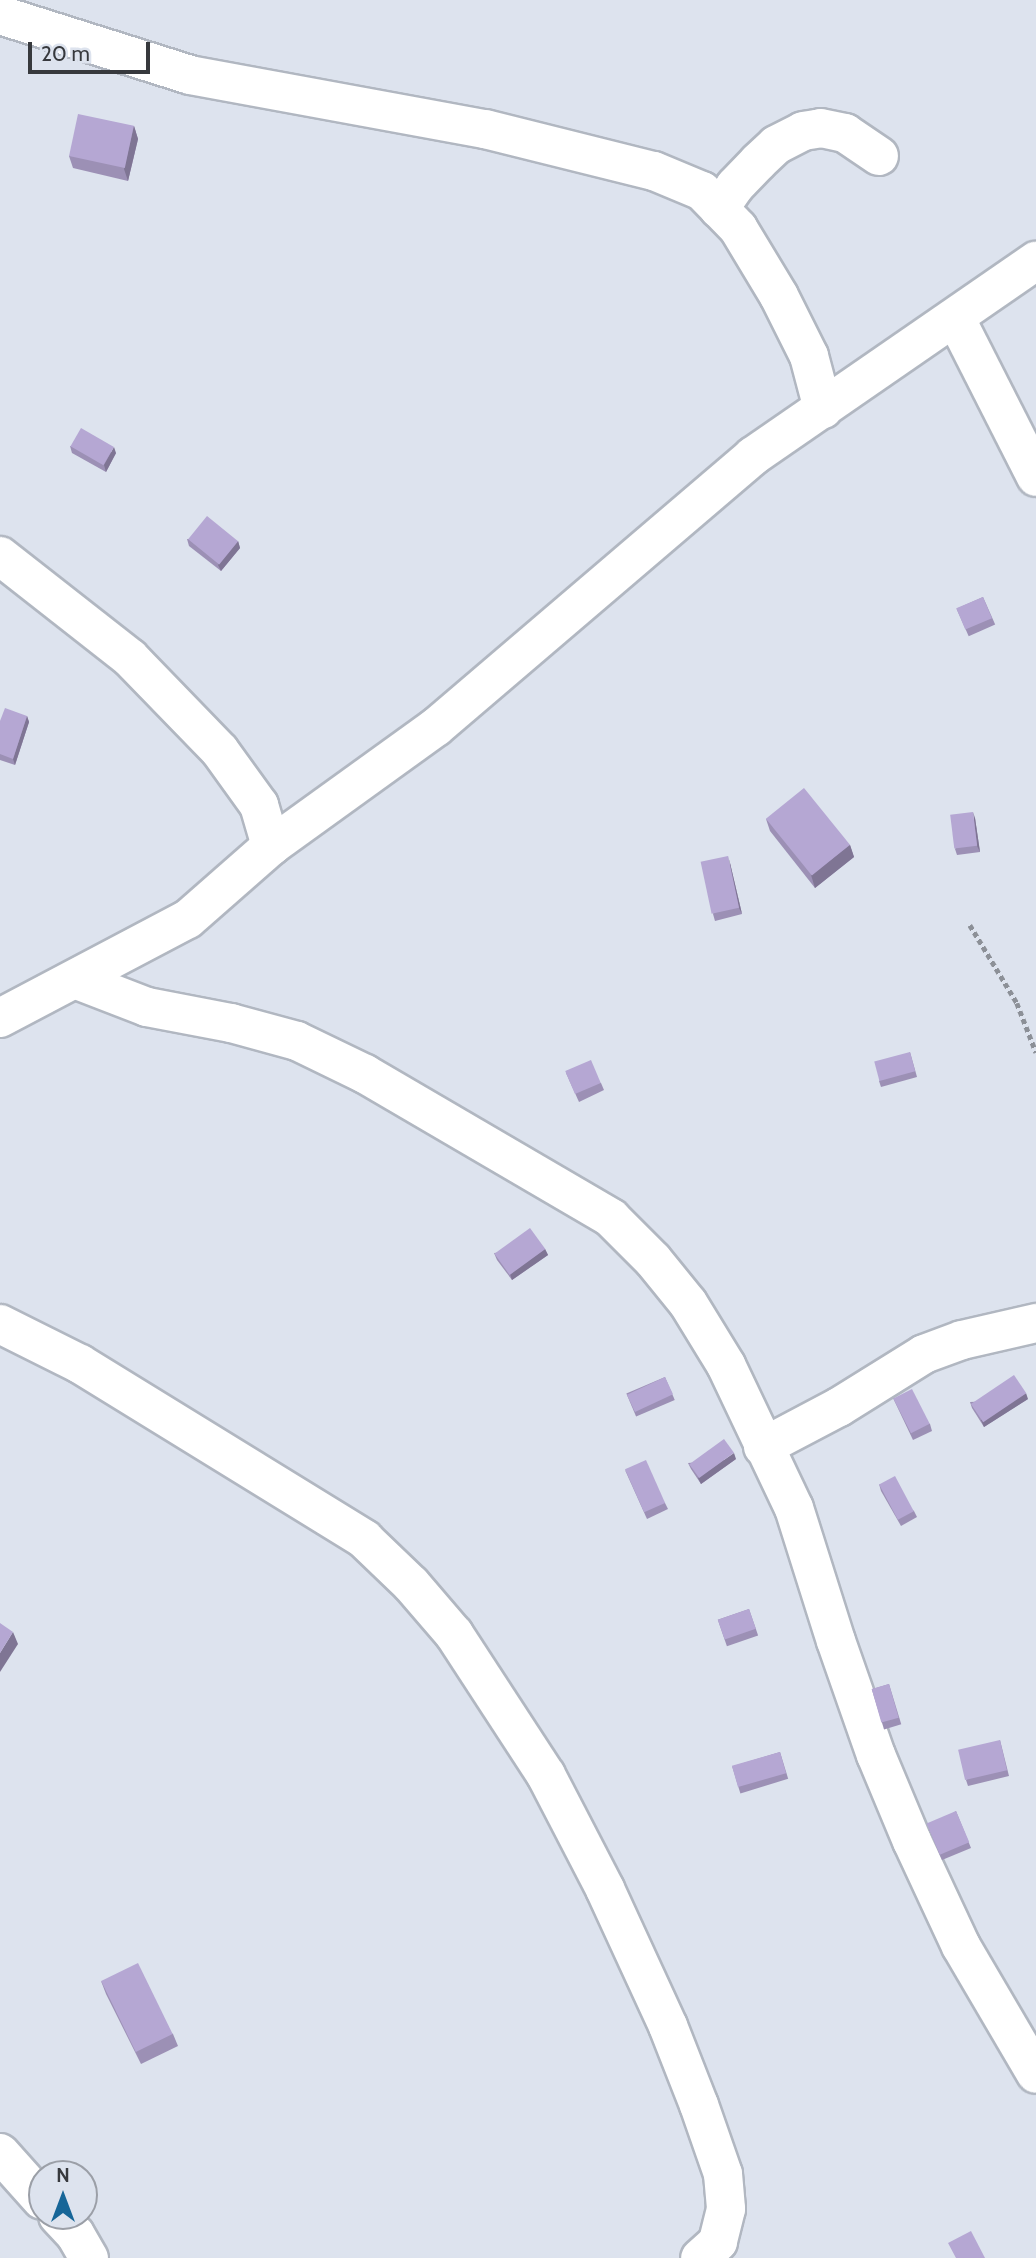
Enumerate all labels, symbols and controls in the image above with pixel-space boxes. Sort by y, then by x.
scale bar [32,28,154,72]
text: 20 m [41,41,90,66]
north arrow [28,2160,98,2230]
text: N [56,2164,70,2187]

